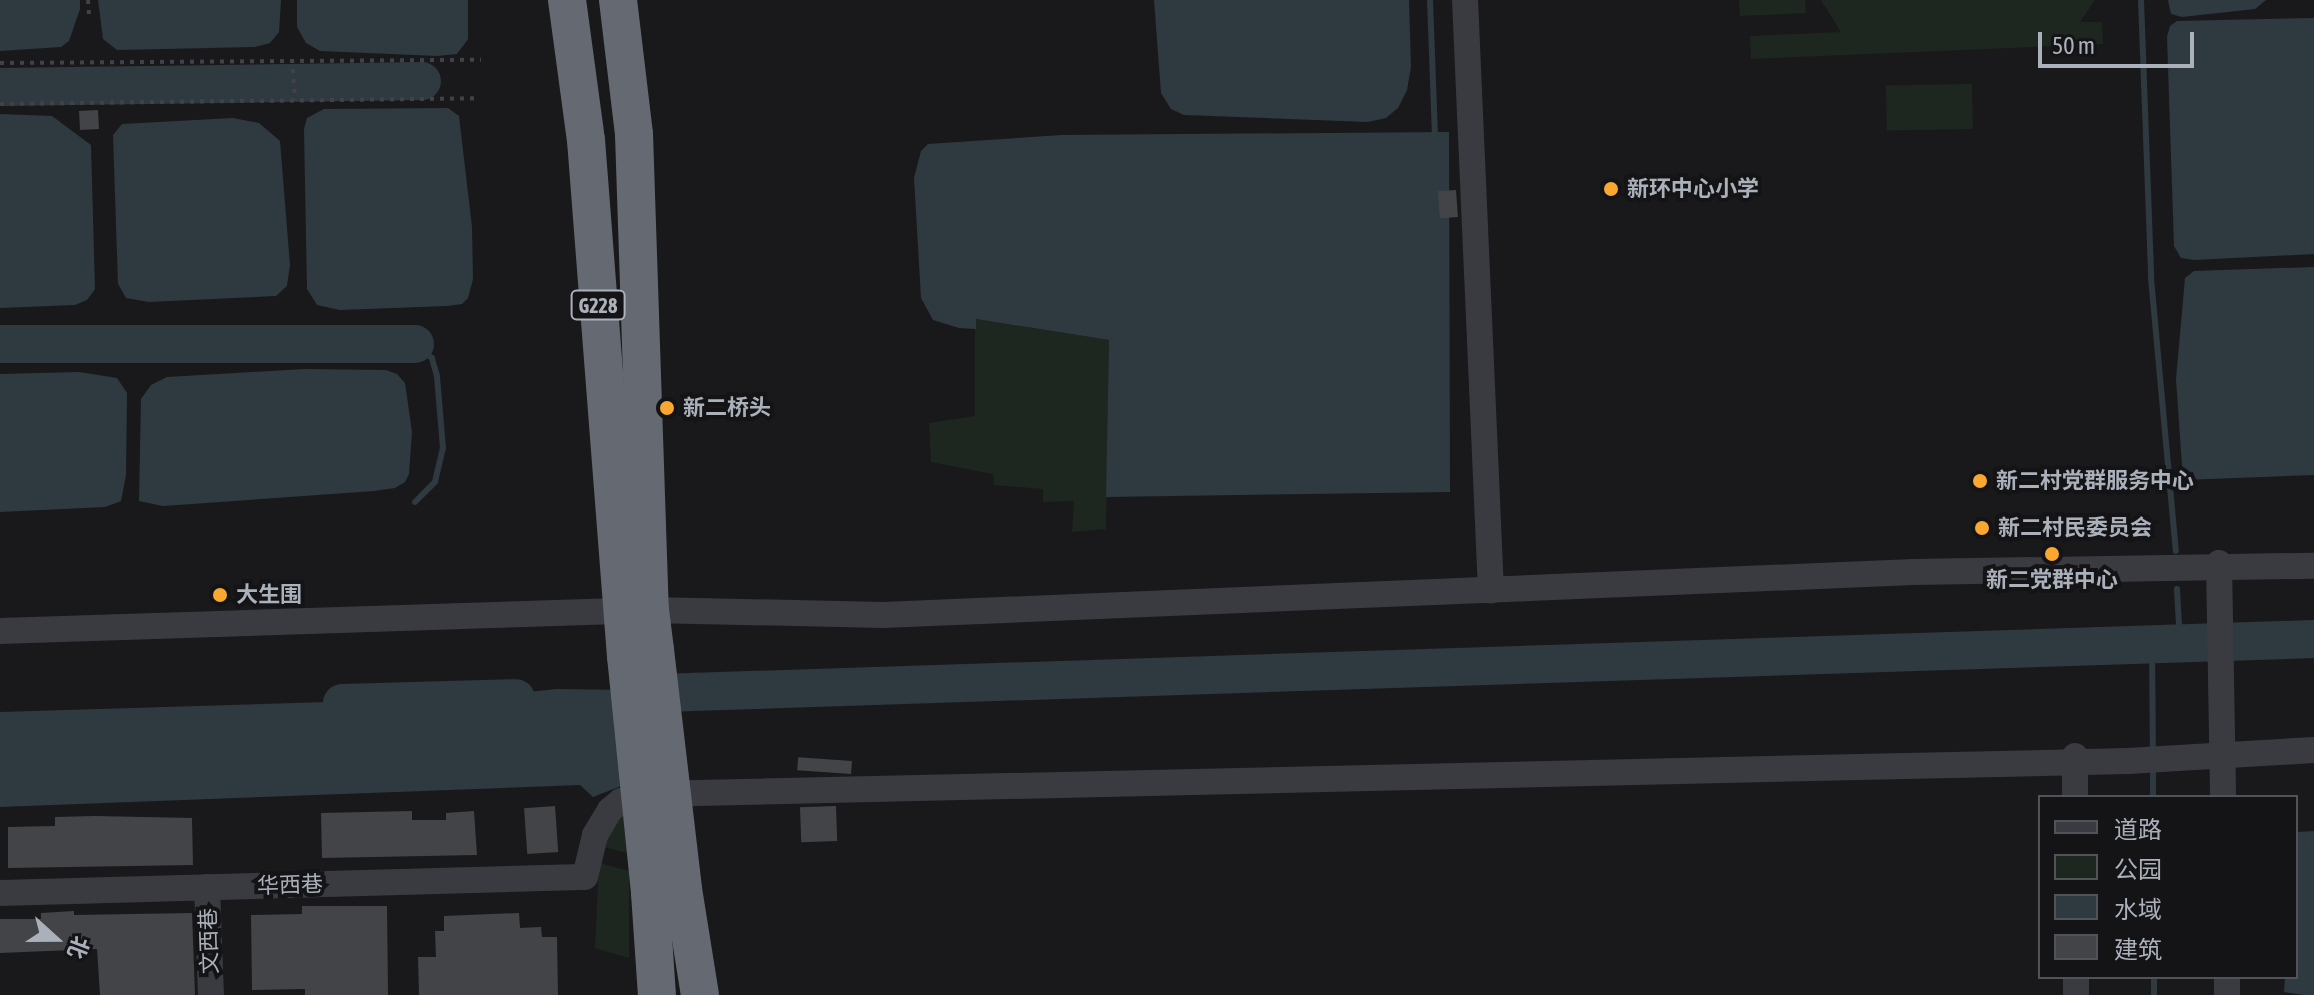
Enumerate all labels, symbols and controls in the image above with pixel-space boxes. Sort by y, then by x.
scale bar [2042,16,2198,66]
text: 50 m [2052,32,2095,59]
place label: 新环中心小学 [1627,176,1759,202]
marker: 新环中心小学 [1602,180,1620,198]
road number: G228 [570,289,626,321]
place label: 新二桥头 [683,395,771,421]
marker: 新二桥头 [658,399,676,417]
place label: 新二村党群服务中心 [1996,468,2194,494]
marker: 新二村党群服务中心 [1971,472,1989,490]
place label: 新二村民委员会 [1998,515,2152,541]
marker: 新二村民委员会 [1973,519,1991,537]
marker: 新二党群中心 [2043,545,2061,563]
place label: 新二党群中心 [1986,567,2118,593]
place label: 大生围 [236,582,302,608]
marker: 大生围 [211,586,229,604]
legend [2038,795,2298,979]
text: 道路 [2114,816,2162,843]
text: 公园 [2114,856,2162,883]
street label: 华西巷 [257,871,323,899]
text: 水域 [2114,896,2162,923]
north arrow [16,899,96,979]
street label: 文西巷 [195,908,223,974]
text: 北 [62,933,94,963]
text: 建筑 [2114,936,2162,963]

